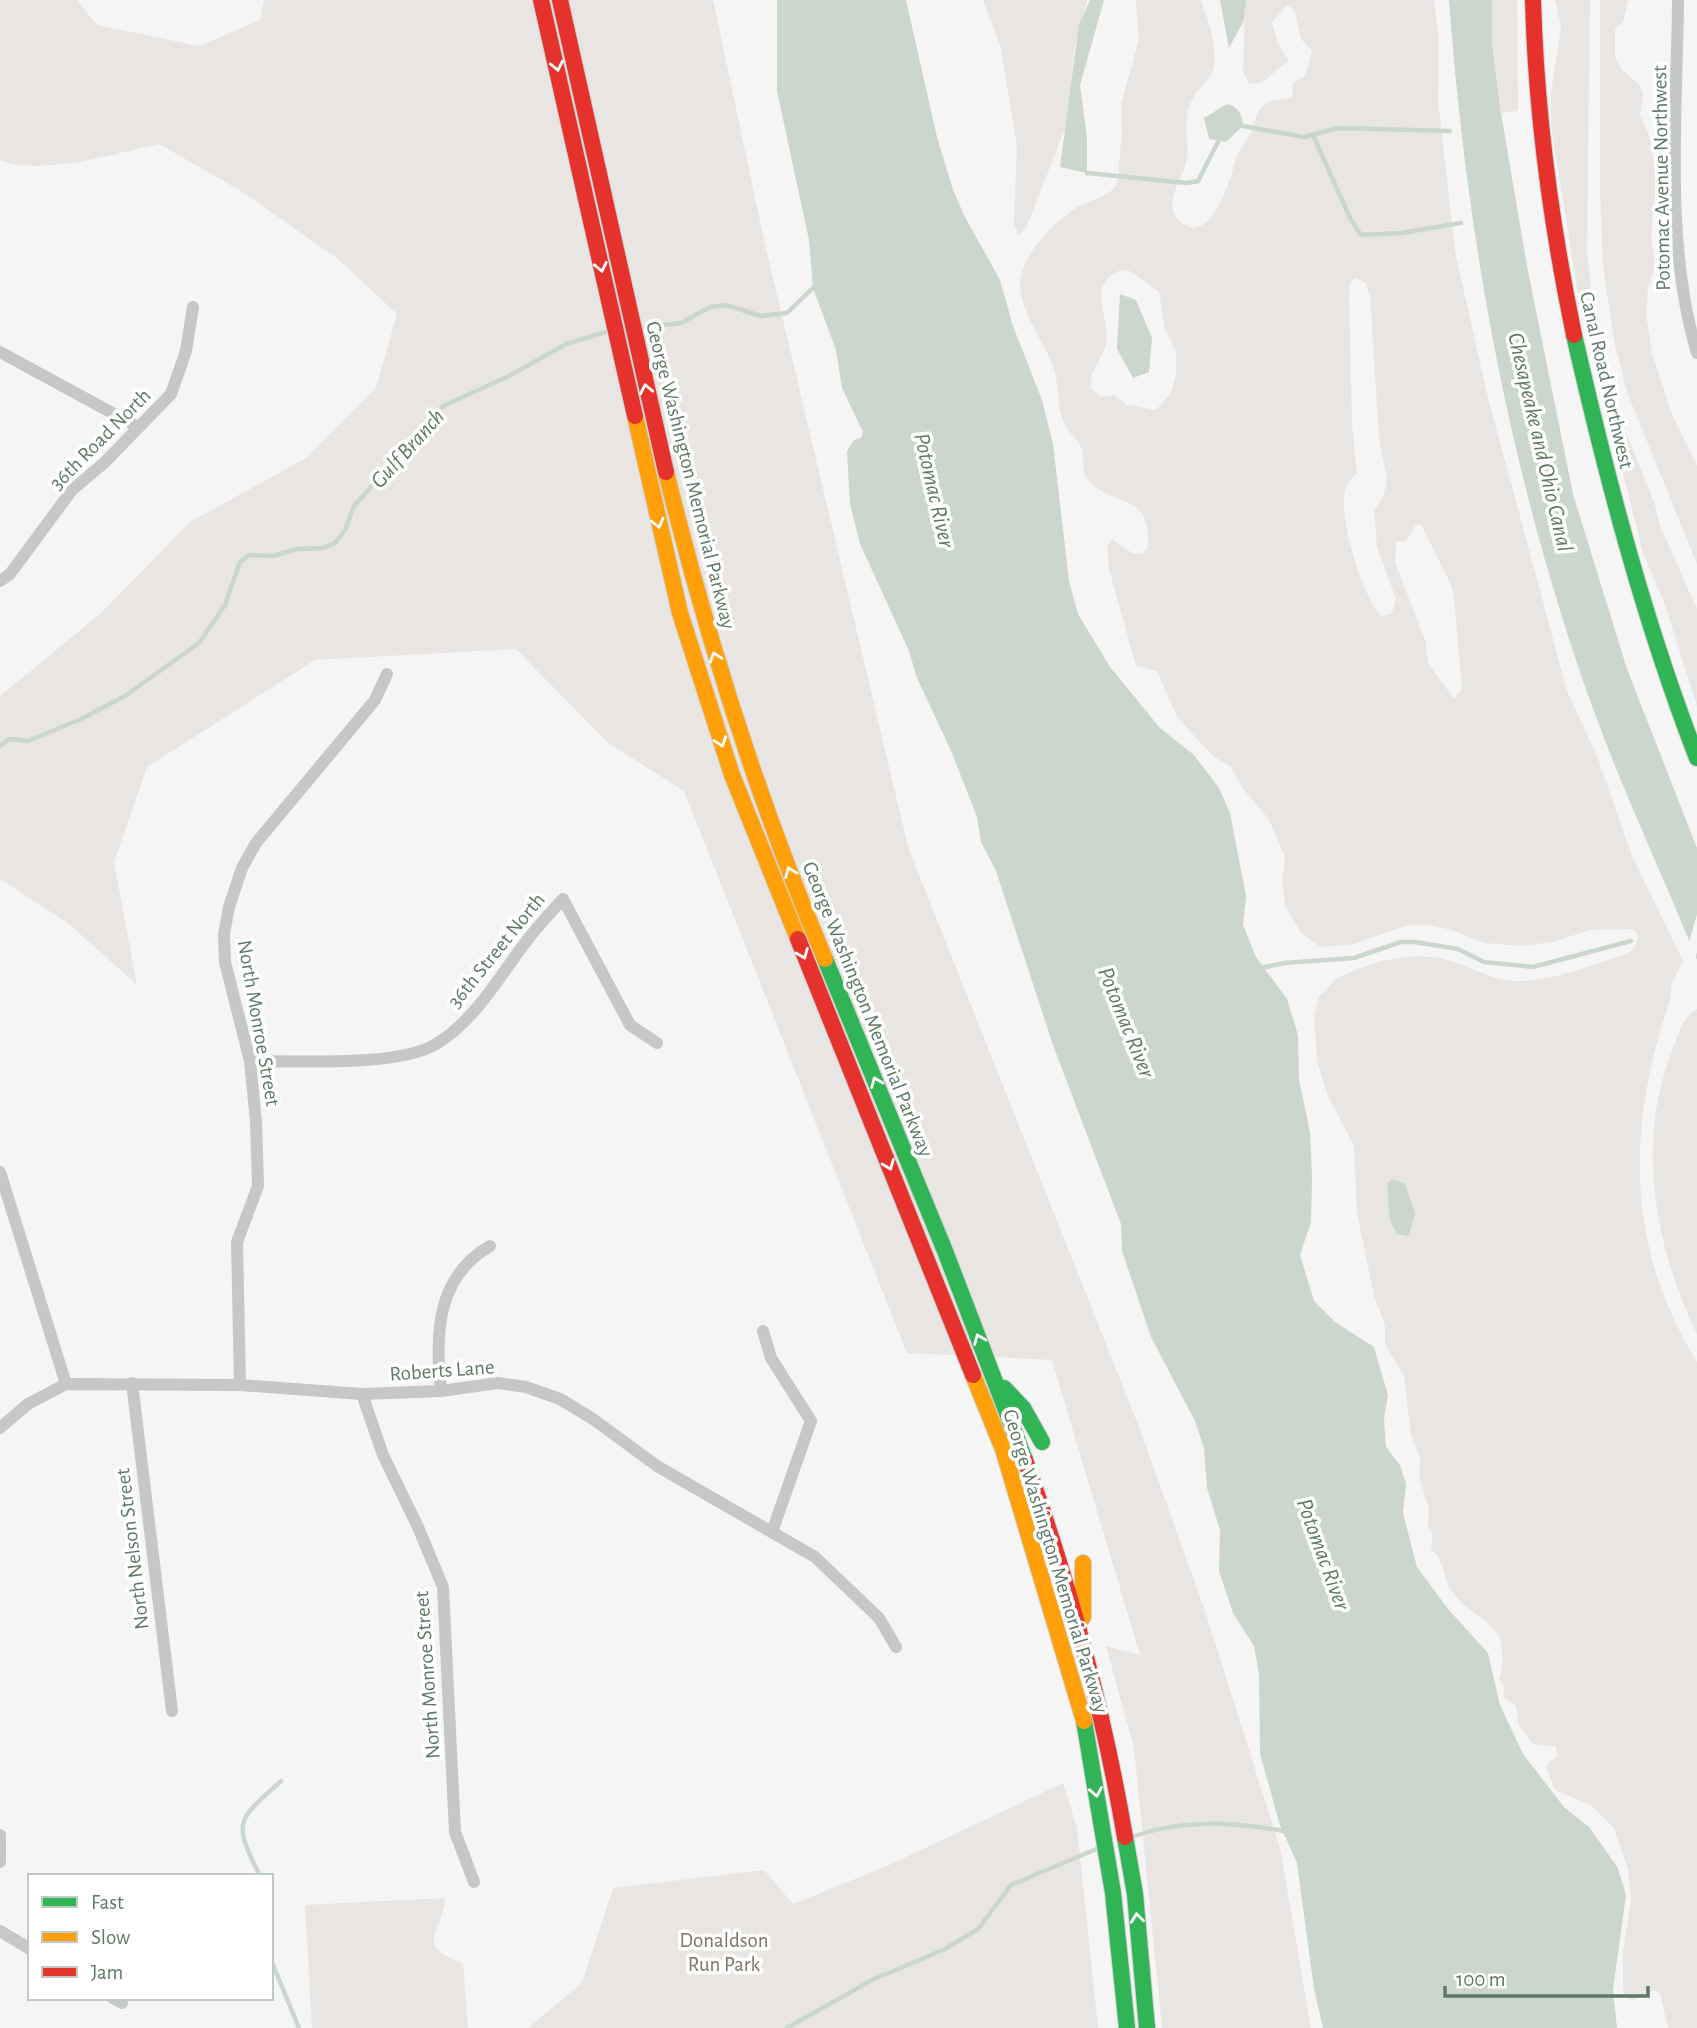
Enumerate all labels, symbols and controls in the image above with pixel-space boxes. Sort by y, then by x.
one-way arrow [549,60,563,72]
street label: Potomac Avenue Northwest [1649,65,1674,291]
one-way arrow [592,261,607,273]
street label: Canal Road Northwest [1576,290,1637,471]
street label: George Washington Memorial Parkway [642,319,739,631]
water label: Chesapeake and Ohio Canal [1503,330,1576,555]
one-way arrow [640,383,655,395]
street label: 36th Road North [46,385,155,494]
water label: Gulf Branch [367,405,449,493]
water label: Potomac River [909,431,958,550]
one-way arrow [650,517,664,529]
one-way arrow [709,651,723,664]
one-way arrow [713,735,728,747]
street label: George Washington Memorial Parkway [799,859,937,1160]
one-way arrow [784,866,798,878]
street label: 36th Street North [444,889,549,1012]
street label: North Monroe Street [234,938,284,1108]
one-way arrow [794,947,808,959]
water label: Potomac River [1093,964,1158,1082]
one-way arrow [870,1077,884,1089]
one-way arrow [880,1158,894,1170]
one-way arrow [973,1334,987,1346]
street label: Roberts Lane [389,1356,495,1385]
street label: George Washington Memorial Parkway [999,1407,1112,1716]
street label: North Nelson Street [112,1467,153,1631]
water label: Potomac River [1292,1496,1354,1614]
street label: North Monroe Street [411,1590,444,1760]
one-way arrow [1088,1786,1103,1798]
legend [28,1874,273,2000]
text: Fast [91,1892,124,1913]
one-way arrow [1130,1912,1145,1923]
text: Slow [91,1927,130,1948]
park label: Donaldson Run Park [680,1930,768,1975]
scale bar [1445,1954,1648,1998]
text: Jam [91,1962,123,1983]
text: 100 m [1456,1969,1506,1990]

